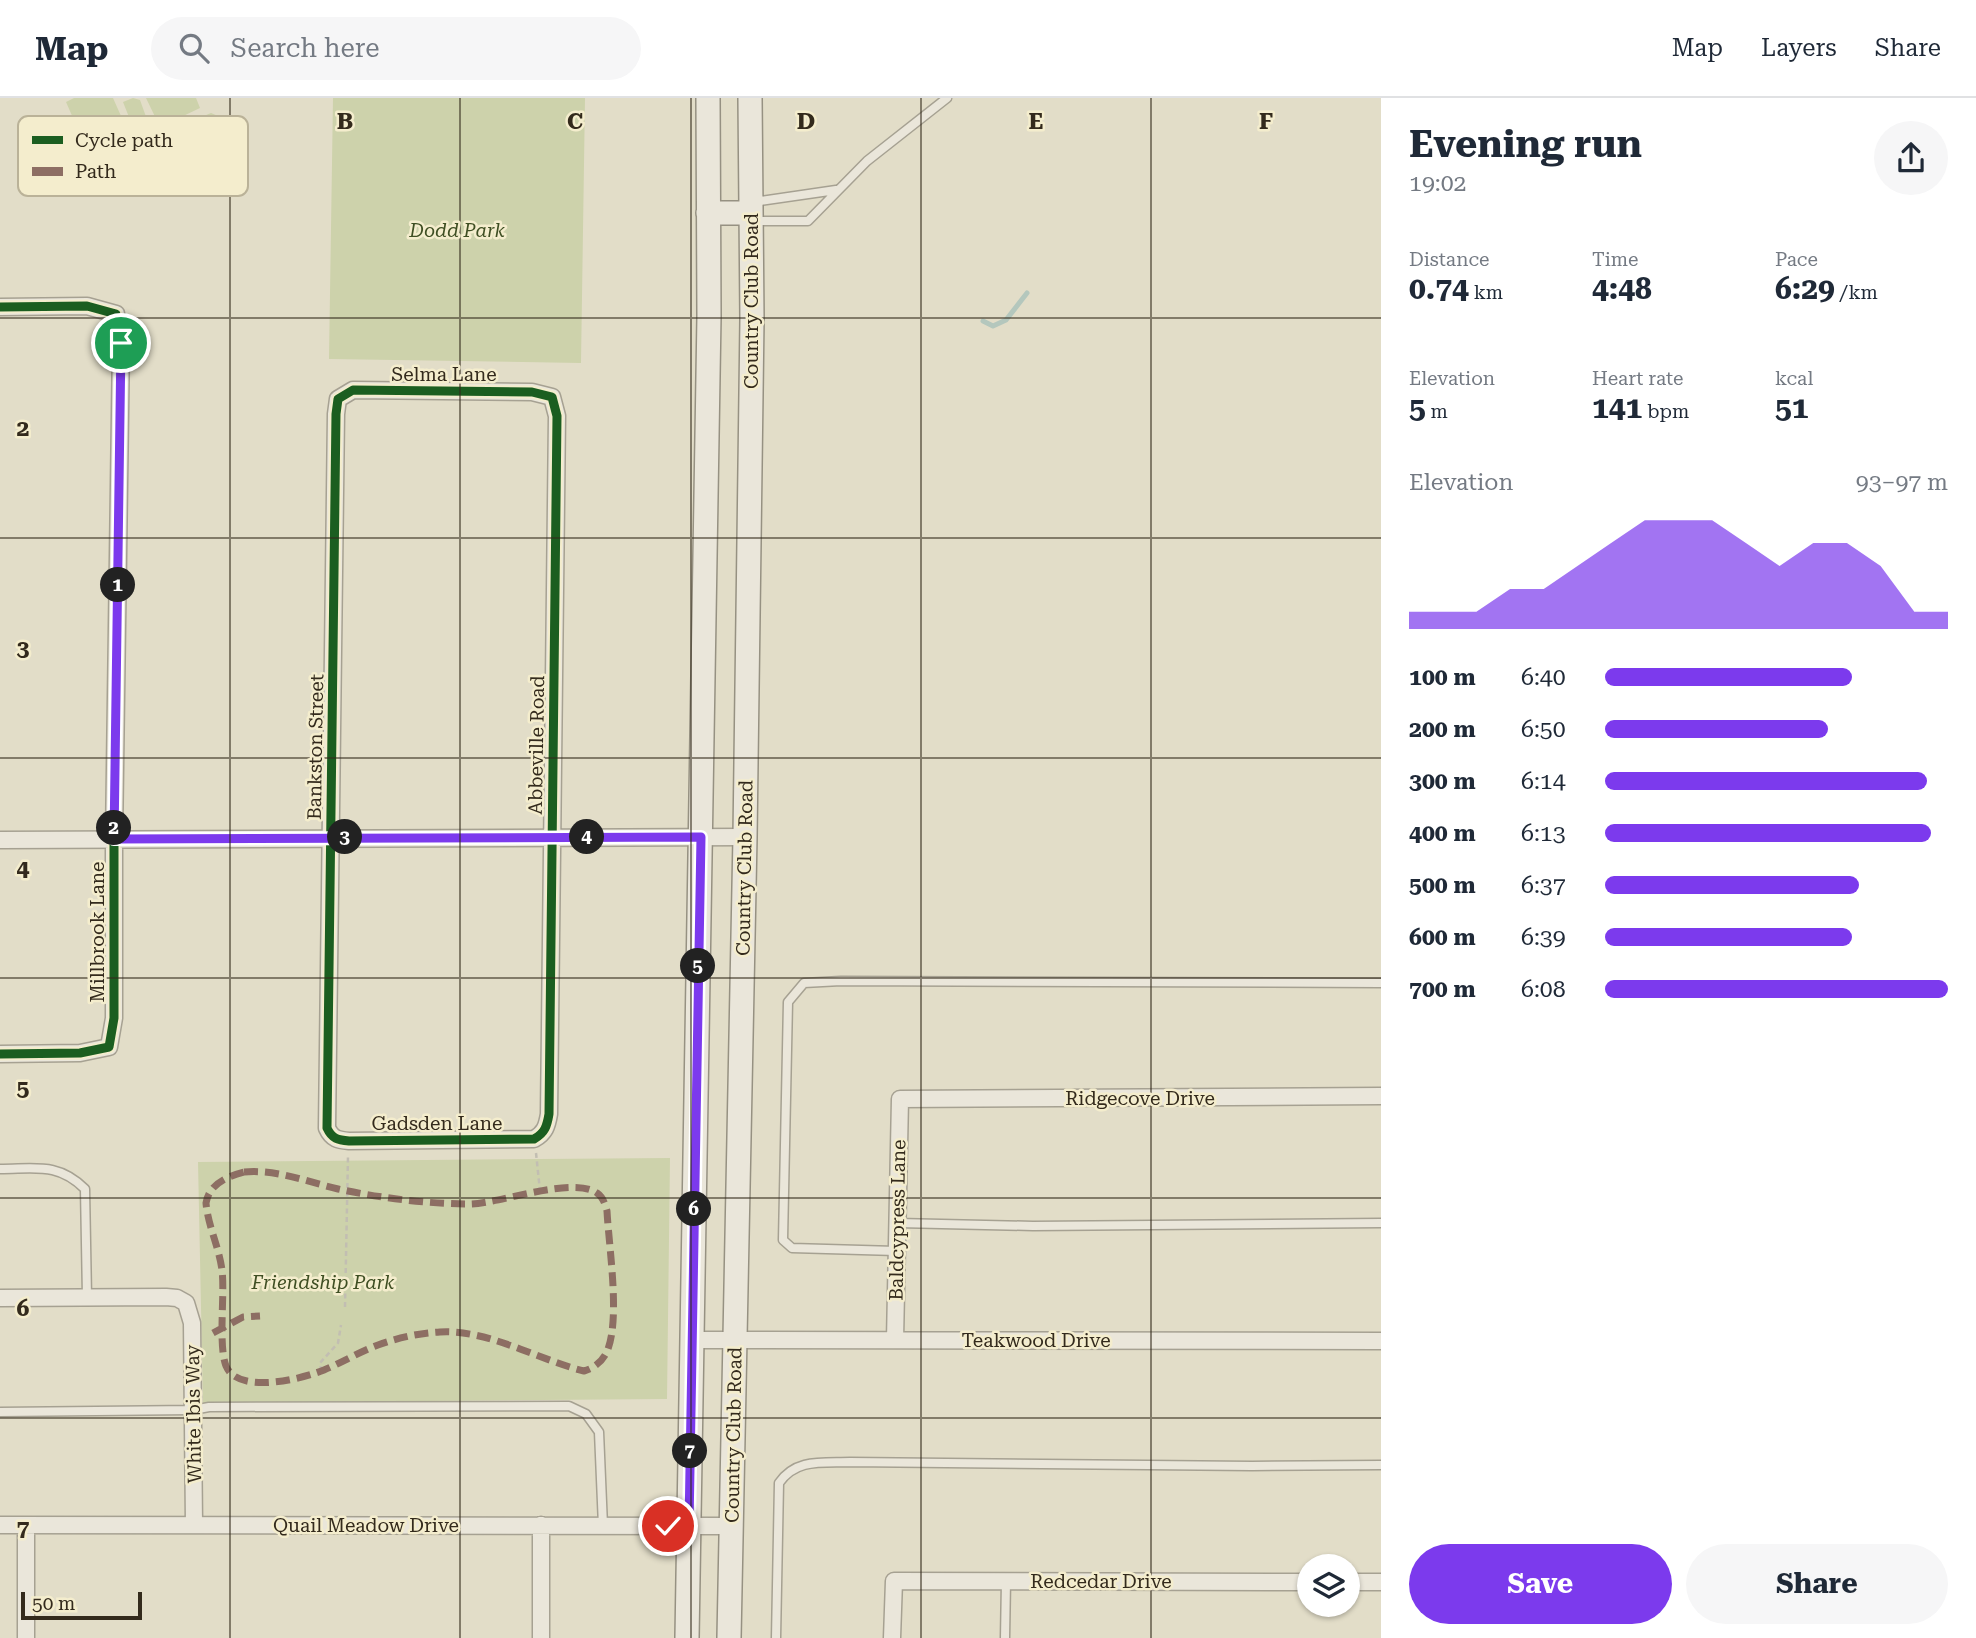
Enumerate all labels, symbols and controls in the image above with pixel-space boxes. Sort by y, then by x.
search box [151,17,641,80]
text: Map [35,29,109,68]
icon: search [175,29,213,67]
text: Search here [231,33,380,63]
text: Map [1672,34,1723,62]
text: Layers [1761,34,1837,62]
text: Share [1875,34,1941,62]
text: B [337,108,353,135]
text: C [567,108,583,135]
text: D [797,108,815,135]
text: E [1029,108,1043,135]
text: F [1259,108,1273,135]
legend [18,116,248,196]
button: share [1874,121,1948,195]
text: Evening run [1409,122,1642,166]
text: Cycle path [75,129,173,152]
text: Path [75,160,116,183]
text: 19:02 [1409,170,1466,197]
street label: Country Club Road [740,213,763,389]
park label: Dodd Park [408,219,505,242]
text: Distance [1409,248,1489,271]
text: Time [1592,248,1639,271]
text: Pace [1775,248,1818,271]
text: 0.74 [1409,271,1469,306]
text: 4:48 [1592,271,1652,306]
text: 6:29 [1775,271,1835,306]
text: km [1469,281,1503,304]
text: /km [1835,281,1878,304]
pin [91,313,151,373]
icon: arrive [102,324,140,362]
street label: Selma Lane [391,363,497,386]
text: Elevation [1409,367,1495,390]
text: Heart rate [1592,367,1683,390]
text: kcal [1775,367,1813,390]
text: 5 [1409,390,1426,425]
text: 141 [1592,390,1642,425]
text: 51 [1775,390,1809,425]
text: m [1426,400,1448,423]
text: bpm [1642,400,1689,423]
text: 2 [17,415,29,442]
text: Elevation [1409,469,1513,496]
text: 93–97 m [1856,469,1948,496]
pin: 1 [100,568,136,602]
text: 1 [112,573,123,596]
text: 3 [17,635,30,662]
text: 100 m [1409,664,1476,691]
text: 6:40 [1521,664,1566,691]
street label: Bankston Street [303,674,328,820]
street label: Abbeville Road [524,675,549,815]
text: 200 m [1409,716,1476,743]
text: 6:50 [1521,716,1566,743]
text: 300 m [1409,768,1476,795]
text: 6:14 [1521,768,1566,795]
street label: Country Club Road [731,780,758,956]
pin: 2 [96,810,132,846]
text: 2 [108,816,119,839]
pin: 3 [328,820,362,854]
pin: 4 [570,820,604,854]
text: 400 m [1409,820,1476,847]
text: 6:13 [1521,820,1566,847]
text: 3 [339,825,350,848]
text: 4 [581,825,592,848]
text: 4 [17,855,30,882]
street label: Millbrook Lane [86,862,109,1002]
text: 500 m [1409,872,1476,899]
text: 6:37 [1521,872,1566,899]
text: 600 m [1409,924,1476,951]
text: 6:39 [1521,924,1566,951]
pin: 5 [680,948,716,984]
text: 5 [692,954,703,977]
text: 700 m [1409,976,1476,1003]
text: 6:08 [1521,976,1566,1003]
text: 5 [17,1075,30,1102]
street label: Ridgecove Drive [1065,1087,1215,1110]
street label: Gadsden Lane [372,1112,502,1135]
street label: Baldcypress Lane [885,1139,910,1301]
pin: 6 [676,1192,712,1226]
text: 6 [688,1197,699,1220]
park label: Friendship Park [251,1271,395,1294]
text: 6 [17,1295,30,1322]
street label: Teakwood Drive [961,1329,1111,1352]
street label: White Ibis Way [181,1344,206,1484]
street label: Country Club Road [720,1347,747,1523]
pin: 7 [672,1434,708,1468]
text: 7 [684,1439,695,1462]
pin [638,1496,698,1556]
icon: check [649,1507,687,1545]
street label: Quail Meadow Drive [273,1514,459,1537]
text: 7 [17,1515,30,1542]
button: Save [1409,1544,1672,1624]
button: Share [1686,1544,1948,1624]
map controls [1297,1554,1360,1617]
button: layers [1297,1554,1360,1617]
street label: Redcedar Drive [1030,1570,1172,1593]
scale bar [21,1589,142,1621]
text: 50 m [32,1592,75,1615]

